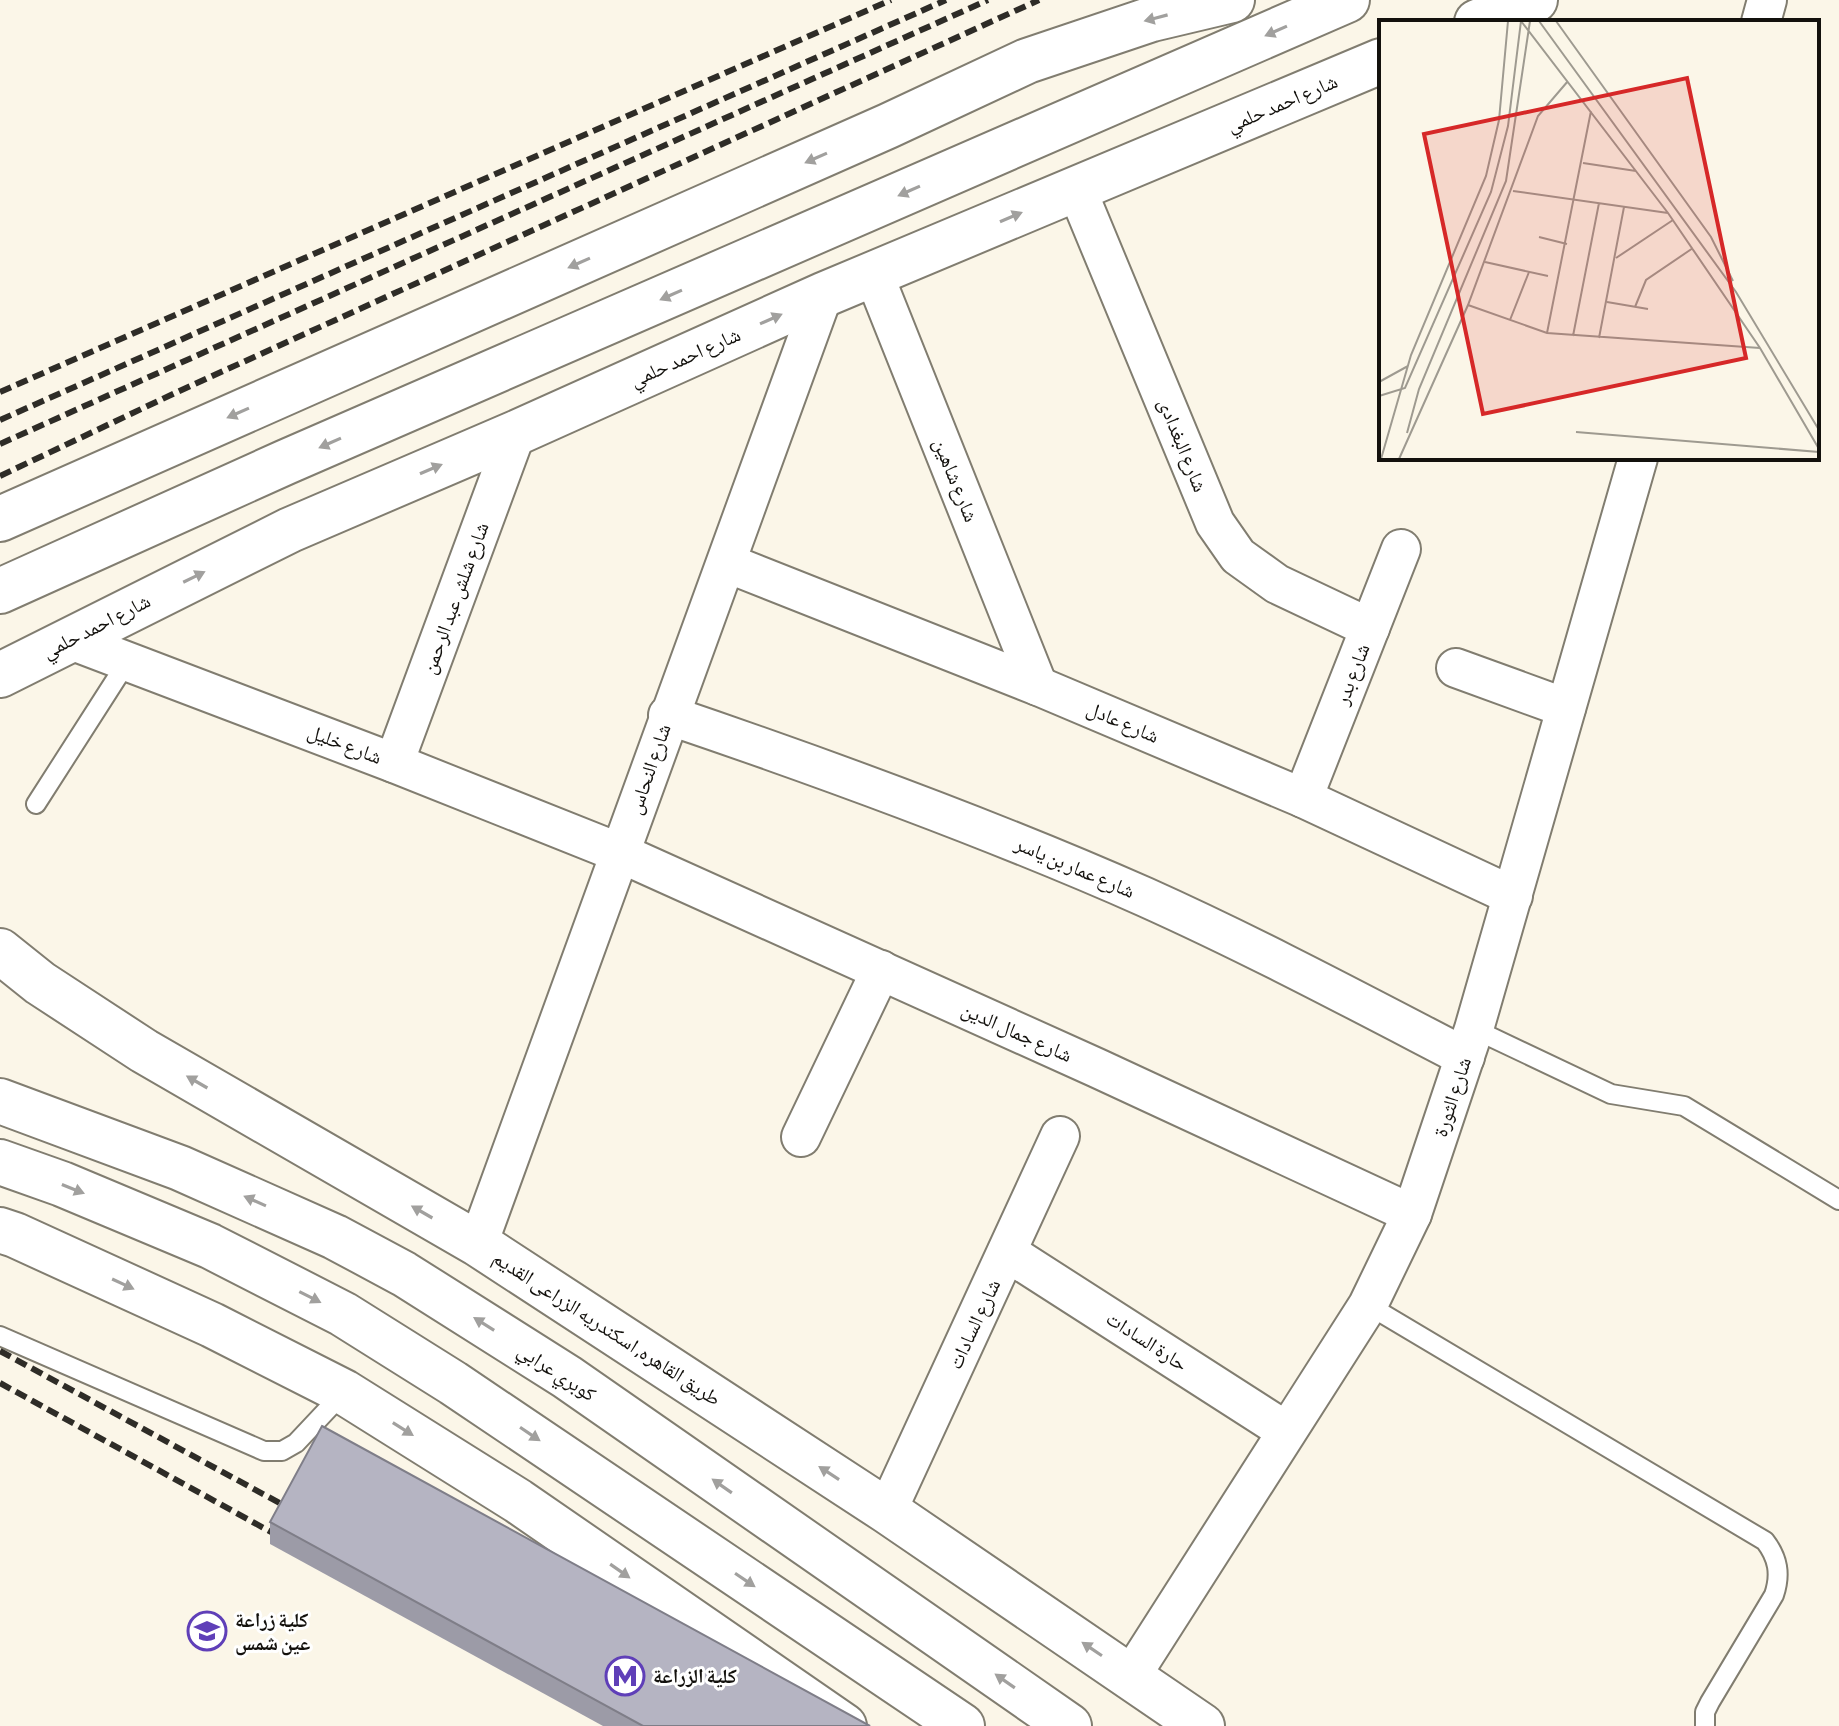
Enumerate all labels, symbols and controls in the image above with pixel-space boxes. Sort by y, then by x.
one-way arrow [1144,12,1168,25]
inset map [1379,20,1819,460]
one-way arrow [1264,25,1288,38]
street label: شارع احمد حلمي [1223,69,1343,141]
one-way arrow [805,151,828,164]
one-way arrow [897,184,921,197]
one-way arrow [999,211,1023,224]
one-way arrow [567,256,590,269]
one-way arrow [659,288,682,301]
one-way arrow [759,312,783,325]
street label: شارع احمد حلمي [626,322,746,396]
street label: شارع البغدادى [1152,395,1213,496]
one-way arrow [227,407,250,420]
street label: شارع شاهين [927,435,984,526]
one-way arrow [318,436,341,450]
one-way arrow [419,463,443,476]
street label: شارع شلش عبد الرحمن [416,519,495,678]
one-way arrow [183,570,206,583]
street label: شارع احمد حلمي [38,588,156,667]
street label: شارع بدر [1329,640,1376,709]
street label: شارع عادل [1083,696,1163,749]
street label: شارع خليل [304,719,385,770]
street label: شارع النحاس [622,721,677,818]
street label: شارع عمار بن ياسر [1010,831,1138,904]
street label: شارع جمال الدين [958,997,1076,1068]
street label: شارع الثورة [1428,1054,1477,1140]
one-way arrow [186,1075,208,1089]
one-way arrow [61,1183,85,1196]
one-way arrow [243,1194,267,1208]
one-way arrow [411,1205,433,1219]
street label: طريق القاهره, اسكندريه الزراعى القديم [488,1245,725,1412]
street label: شارع السادات [943,1275,1006,1373]
one-way arrow [111,1277,134,1291]
one-way arrow [298,1290,321,1303]
street label: حارة السادات [1102,1306,1192,1375]
one-way arrow [473,1317,494,1332]
street label: كوبري عرابي [511,1338,601,1410]
one-way arrow [392,1421,414,1435]
one-way arrow [519,1427,540,1442]
one-way arrow [819,1466,840,1481]
one-way arrow [711,1479,732,1494]
one-way arrow [610,1563,631,1578]
one-way arrow [735,1572,756,1587]
place label: كلية زراعة عين شمس [235,1608,310,1656]
school or university icon: كلية زراعة عين شمس [186,1610,228,1652]
one-way arrow [1081,1642,1102,1657]
metro station icon: كلية الزراعة [604,1655,646,1697]
place label: كلية الزراعة [653,1664,737,1688]
one-way arrow [995,1674,1016,1689]

